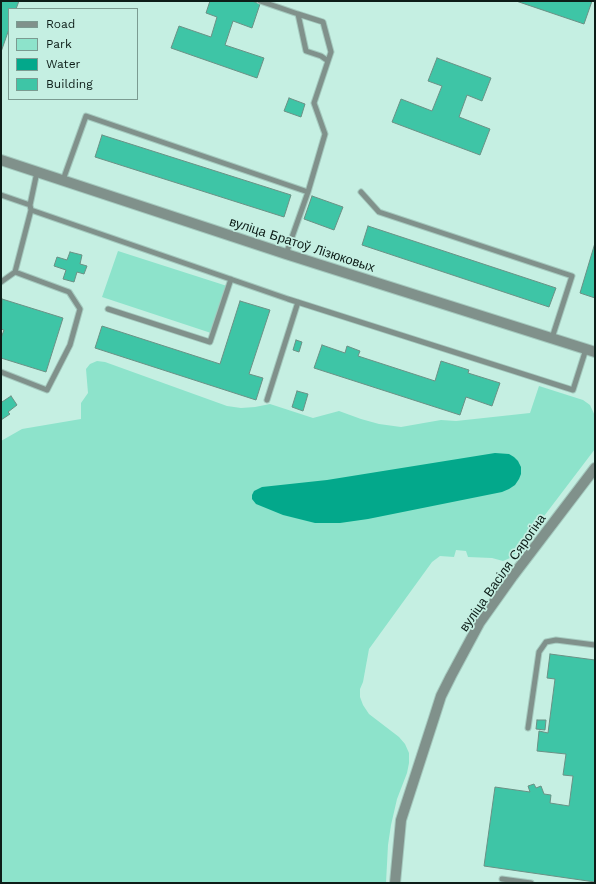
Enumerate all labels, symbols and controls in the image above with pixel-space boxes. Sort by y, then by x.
legend [8,8,138,100]
text: Road [46,17,75,31]
text: Park [46,37,72,51]
text: Water [46,57,80,71]
text: Building [46,77,93,91]
street label: вуліца Братоў Лізюковых [227,214,377,276]
street label: вуліца Васіля Сярогіна [457,511,549,635]

